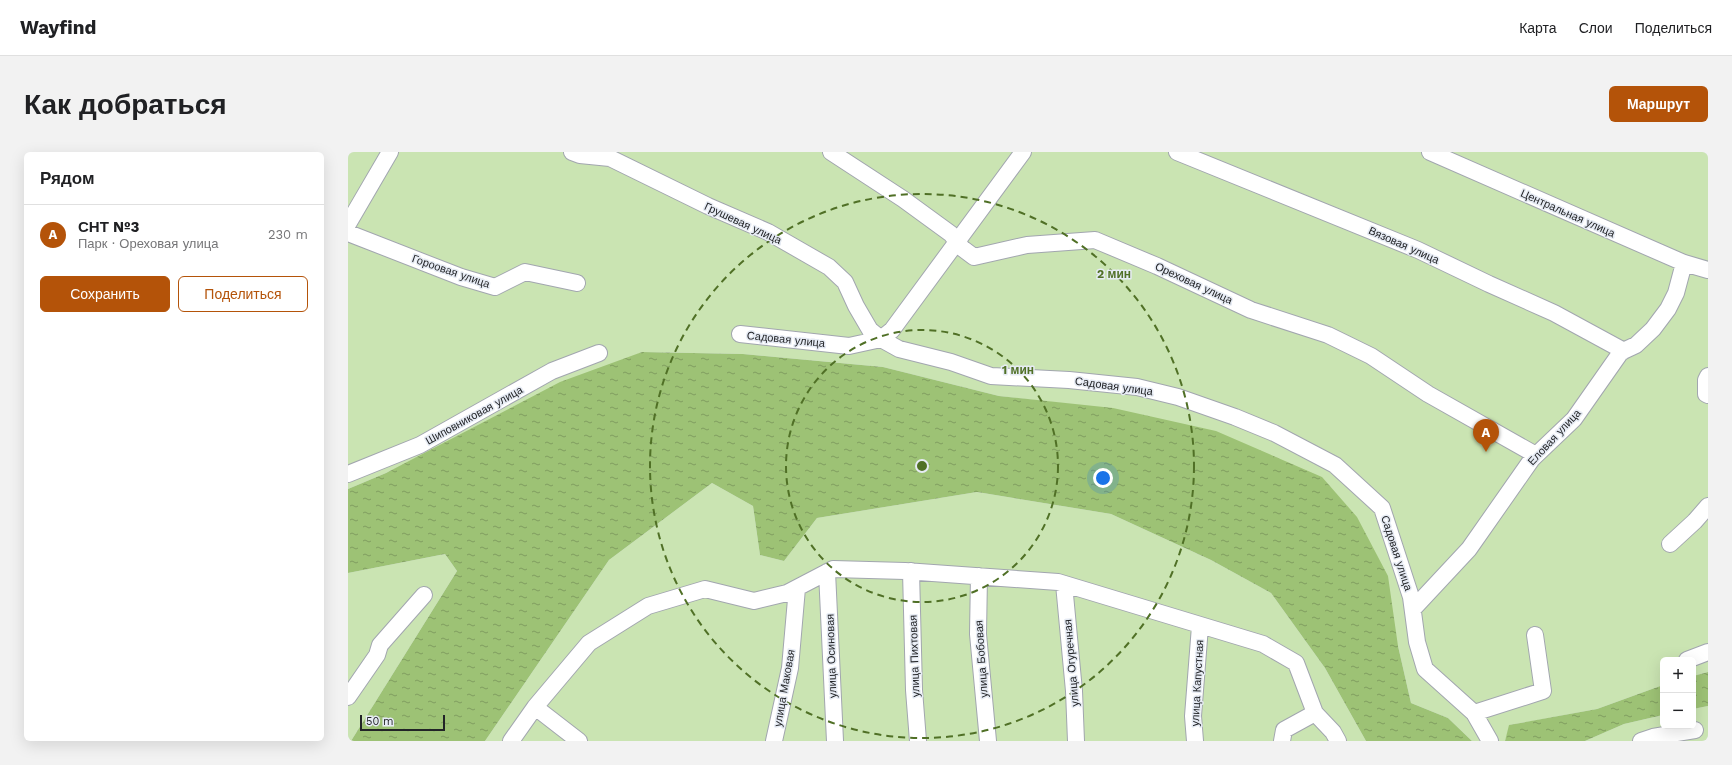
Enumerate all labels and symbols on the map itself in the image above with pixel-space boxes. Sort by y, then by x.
street label: Центральная улица [1519,187,1618,240]
street label: Грушевая улица [702,200,784,247]
street label: Вязовая улица [1366,224,1442,267]
street label: Гороовая улица [410,252,492,291]
street label: Ореховая улица [1153,260,1235,307]
text: 2 мин [1097,267,1131,281]
street label: Садовая улица [746,329,827,350]
text: 1 мин [1002,363,1034,377]
street label: Садовая улица [1074,375,1155,399]
street label: Шиповниковая улица [423,383,526,448]
street label: Еловая улица [1525,406,1584,468]
pin: A [1473,419,1499,452]
centre of rings [915,459,929,473]
your location [1093,468,1113,488]
street label: Садовая улица [1378,514,1415,593]
street label: улица Осиновая [824,614,839,698]
street label: улица Пихтовая [907,615,922,697]
street label: улица Огуречная [1061,619,1082,707]
street label: улица Бобовая [972,620,991,698]
street label: улица Капустная [1189,639,1206,727]
street label: улица Маковая [771,648,798,728]
scale bar [360,713,445,732]

